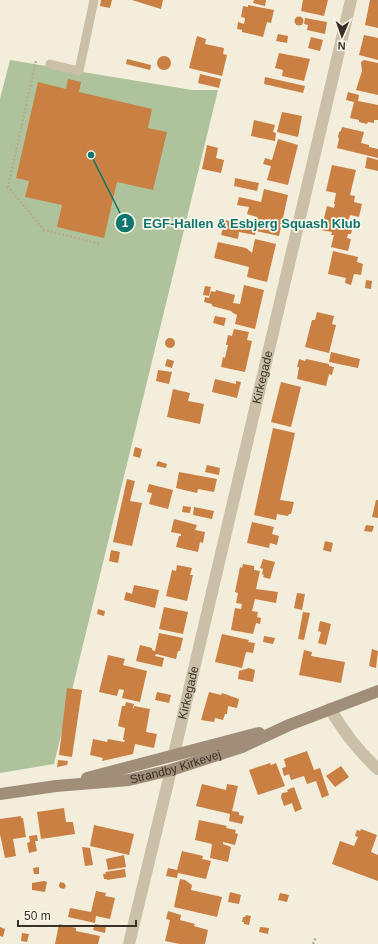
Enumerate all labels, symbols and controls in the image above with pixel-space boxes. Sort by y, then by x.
north arrow [322,16,362,56]
text: N [337,40,346,52]
callout: EGF-Hallen & Esbjerg Squash Klub [115,211,369,236]
text: 1 [122,216,129,230]
text: EGF-Hallen & Esbjerg Squash Klub [143,216,361,231]
street label: Kirkegade [249,349,276,405]
street label: Kirkegade [175,664,201,721]
street label: Strandby Kirkevej [128,747,223,787]
scale bar [18,902,136,928]
text: 50 m [24,909,51,923]

